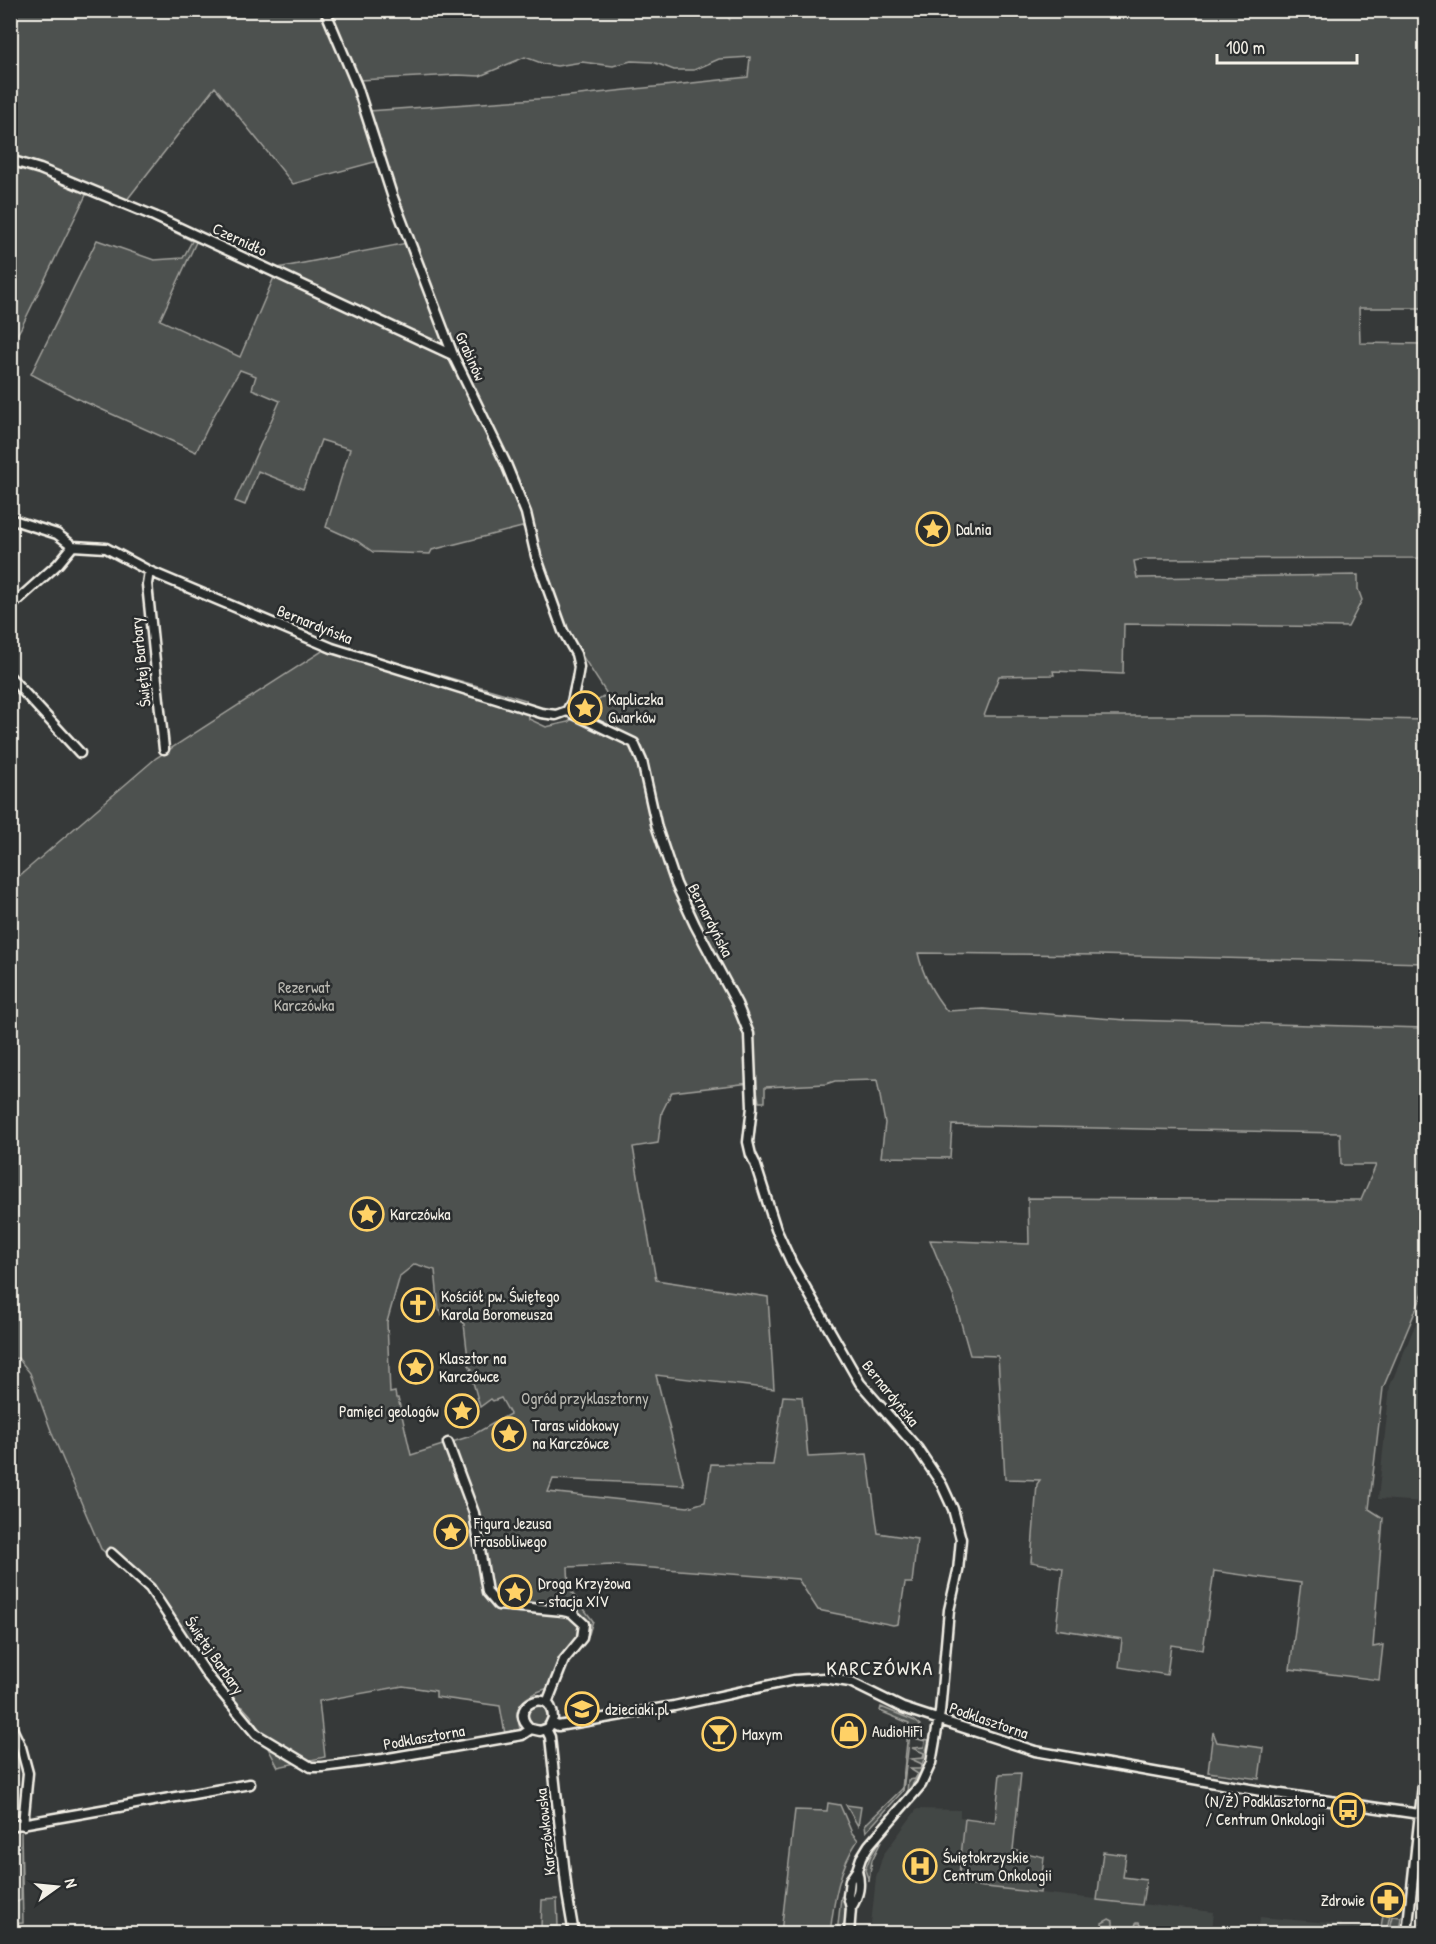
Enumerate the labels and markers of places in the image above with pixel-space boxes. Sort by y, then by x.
place icon: Dalnia [915,511,951,547]
place label: Dalnia [956,518,991,540]
place label: Kapliczka Gwarków [608,688,663,728]
place icon: Kapliczka Gwarków [567,690,603,726]
place icon: Karczówka [349,1196,385,1232]
place label: Karczówka [390,1203,451,1225]
place label: Kościół pw. Świętego Karola Boromeusza [441,1285,560,1325]
church icon: Kościół pw. Świętego Karola Boromeusza [400,1287,436,1323]
place label: Klasztor na Karczówce [439,1347,506,1387]
place icon: Klasztor na Karczówce [398,1349,434,1385]
place icon: Pamięci geologów [444,1393,480,1429]
place label: Pamięci geologów [339,1400,439,1422]
place label: Taras widokowy na Karczówce [532,1414,619,1454]
place icon: Taras widokowy na Karczówce [491,1416,527,1452]
place label: Figura Jezusa Frasobliwego [473,1512,551,1552]
place icon: Figura Jezusa Frasobliwego [433,1514,469,1550]
place label: Droga Krzyżowa - stacja XIV [538,1572,630,1612]
place icon: Droga Krzyżowa - stacja XIV [497,1574,533,1610]
school or university icon: dzieciaki.pl [564,1691,600,1727]
place label: dzieciaki.pl [605,1698,670,1720]
shop icon: AudioHiFi [831,1713,867,1749]
bar icon: Maxym [701,1716,737,1752]
place label: AudioHiFi [872,1720,923,1742]
place label: Maxym [742,1723,783,1745]
place label: (N/Ż) Podklasztorna / Centrum Onkologii [1205,1790,1325,1830]
bus stop icon: (N/Ż) Podklasztorna / Centrum Onkologii [1330,1792,1366,1828]
place label: Świętokrzyskie Centrum Onkologii [943,1846,1052,1886]
hospital icon: Świętokrzyskie Centrum Onkologii [902,1848,938,1884]
pharmacy icon: Zdrowie [1370,1882,1406,1918]
place label: Zdrowie [1321,1889,1366,1911]

